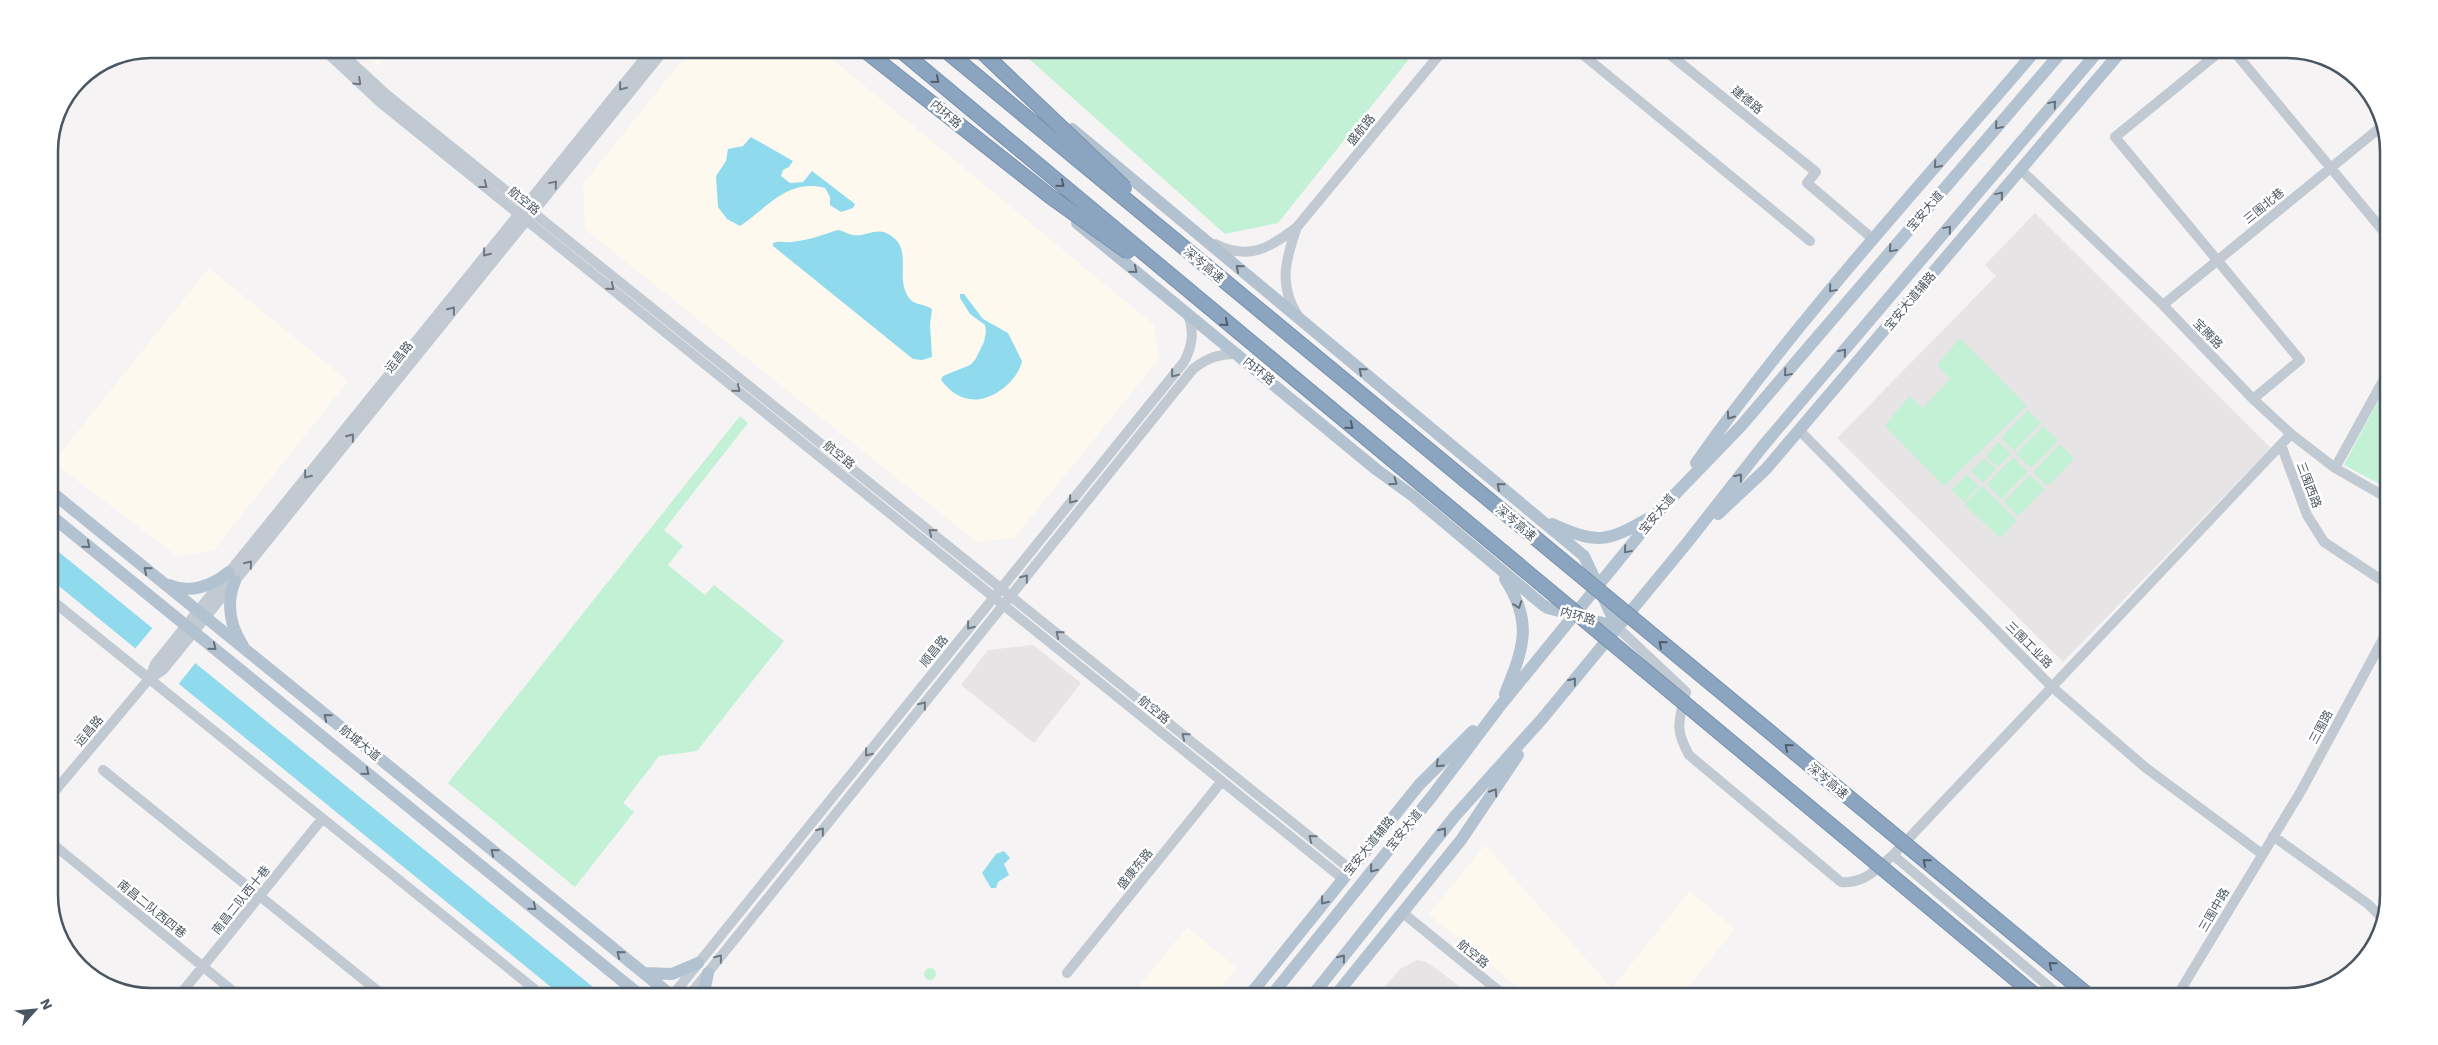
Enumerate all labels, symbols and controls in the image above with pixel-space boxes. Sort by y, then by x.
one-way arrow [930,74,939,83]
one-way arrow [352,76,361,85]
one-way arrow [618,81,627,90]
street label: 建德路 [1729,83,1765,117]
street label: 内环路 [928,97,964,131]
one-way arrow [2047,101,2056,110]
street label: 盛航路 [1344,112,1378,148]
one-way arrow [1995,120,2004,129]
one-way arrow [1934,160,1943,169]
one-way arrow [478,179,487,187]
one-way arrow [1055,179,1064,188]
one-way arrow [549,181,557,190]
street label: 航空路 [506,184,542,218]
street label: 三围北巷 [2241,185,2287,227]
street label: 宝安大道 [1904,188,1946,234]
one-way arrow [1994,192,2003,201]
one-way arrow [1942,225,1951,234]
street label: 深岑高速 [1181,244,1227,286]
one-way arrow [1889,244,1898,253]
one-way arrow [483,247,491,256]
one-way arrow [1128,264,1137,273]
one-way arrow [1236,265,1245,274]
street label: 宝安大道辅路 [1881,269,1939,333]
one-way arrow [605,281,614,290]
one-way arrow [1828,284,1837,293]
one-way arrow [447,307,456,316]
street label: 宝腾路 [2190,316,2226,352]
one-way arrow [1220,317,1229,326]
street label: 运昌路 [382,339,416,375]
one-way arrow [1837,349,1846,358]
street label: 内环路 [1241,354,1277,388]
one-way arrow [1783,367,1792,376]
one-way arrow [1171,368,1180,377]
one-way arrow [1359,368,1368,377]
one-way arrow [731,383,740,391]
one-way arrow [1726,410,1736,419]
one-way arrow [1345,421,1354,430]
one-way arrow [345,434,353,443]
street label: 航空路 [821,438,857,472]
street label: 三围西路 [2294,460,2324,510]
one-way arrow [304,469,312,478]
one-way arrow [1733,474,1741,483]
one-way arrow [1388,476,1397,485]
one-way arrow [1497,483,1506,492]
street label: 宝安大道 [1636,491,1678,537]
one-way arrow [1069,494,1078,503]
street label: 深岑高速 [1493,502,1539,544]
one-way arrow [929,530,938,538]
one-way arrow [81,539,90,547]
one-way arrow [1625,544,1633,553]
one-way arrow [243,561,251,570]
one-way arrow [144,567,153,575]
one-way arrow [1019,575,1027,584]
one-way arrow [1512,600,1522,609]
street label: 内环路 [1559,604,1597,628]
street label: 三围工业路 [2003,619,2055,671]
one-way arrow [966,621,975,630]
one-way arrow [1056,632,1065,640]
street label: 顺昌路 [917,633,951,669]
one-way arrow [1659,640,1668,649]
one-way arrow [207,642,216,650]
one-way arrow [1567,678,1575,687]
street label: 航空路 [1136,693,1172,727]
one-way arrow [917,702,925,711]
street label: 三围路 [2306,708,2336,746]
street label: 运昌路 [72,713,106,749]
one-way arrow [324,714,333,722]
street label: 航城大道 [337,722,383,764]
one-way arrow [1182,734,1191,742]
one-way arrow [1784,744,1793,753]
one-way arrow [865,747,873,756]
one-way arrow [1436,758,1445,767]
street label: 深岑高速 [1805,760,1851,802]
one-way arrow [360,766,369,774]
one-way arrow [1487,788,1497,797]
street label: 宝安大道 [1383,807,1425,853]
street label: 宝安大道辅路 [1341,814,1397,878]
one-way arrow [816,828,825,837]
one-way arrow [1438,828,1446,837]
one-way arrow [1308,835,1317,844]
street label: 盛康东路 [1114,846,1156,892]
one-way arrow [491,850,500,858]
one-way arrow [1923,858,1932,867]
street label: 南昌二队西十巷 [209,863,273,937]
one-way arrow [1371,863,1379,872]
street label: 南昌二队西四巷 [115,877,189,941]
street label: 三围中路 [2196,886,2232,934]
one-way arrow [1320,896,1329,905]
one-way arrow [527,902,536,910]
street label: 航空路 [1455,937,1491,971]
one-way arrow [617,952,626,960]
one-way arrow [714,955,722,964]
one-way arrow [1337,955,1345,964]
one-way arrow [2048,962,2057,971]
north arrow [10,985,60,1035]
text: N [37,996,56,1012]

